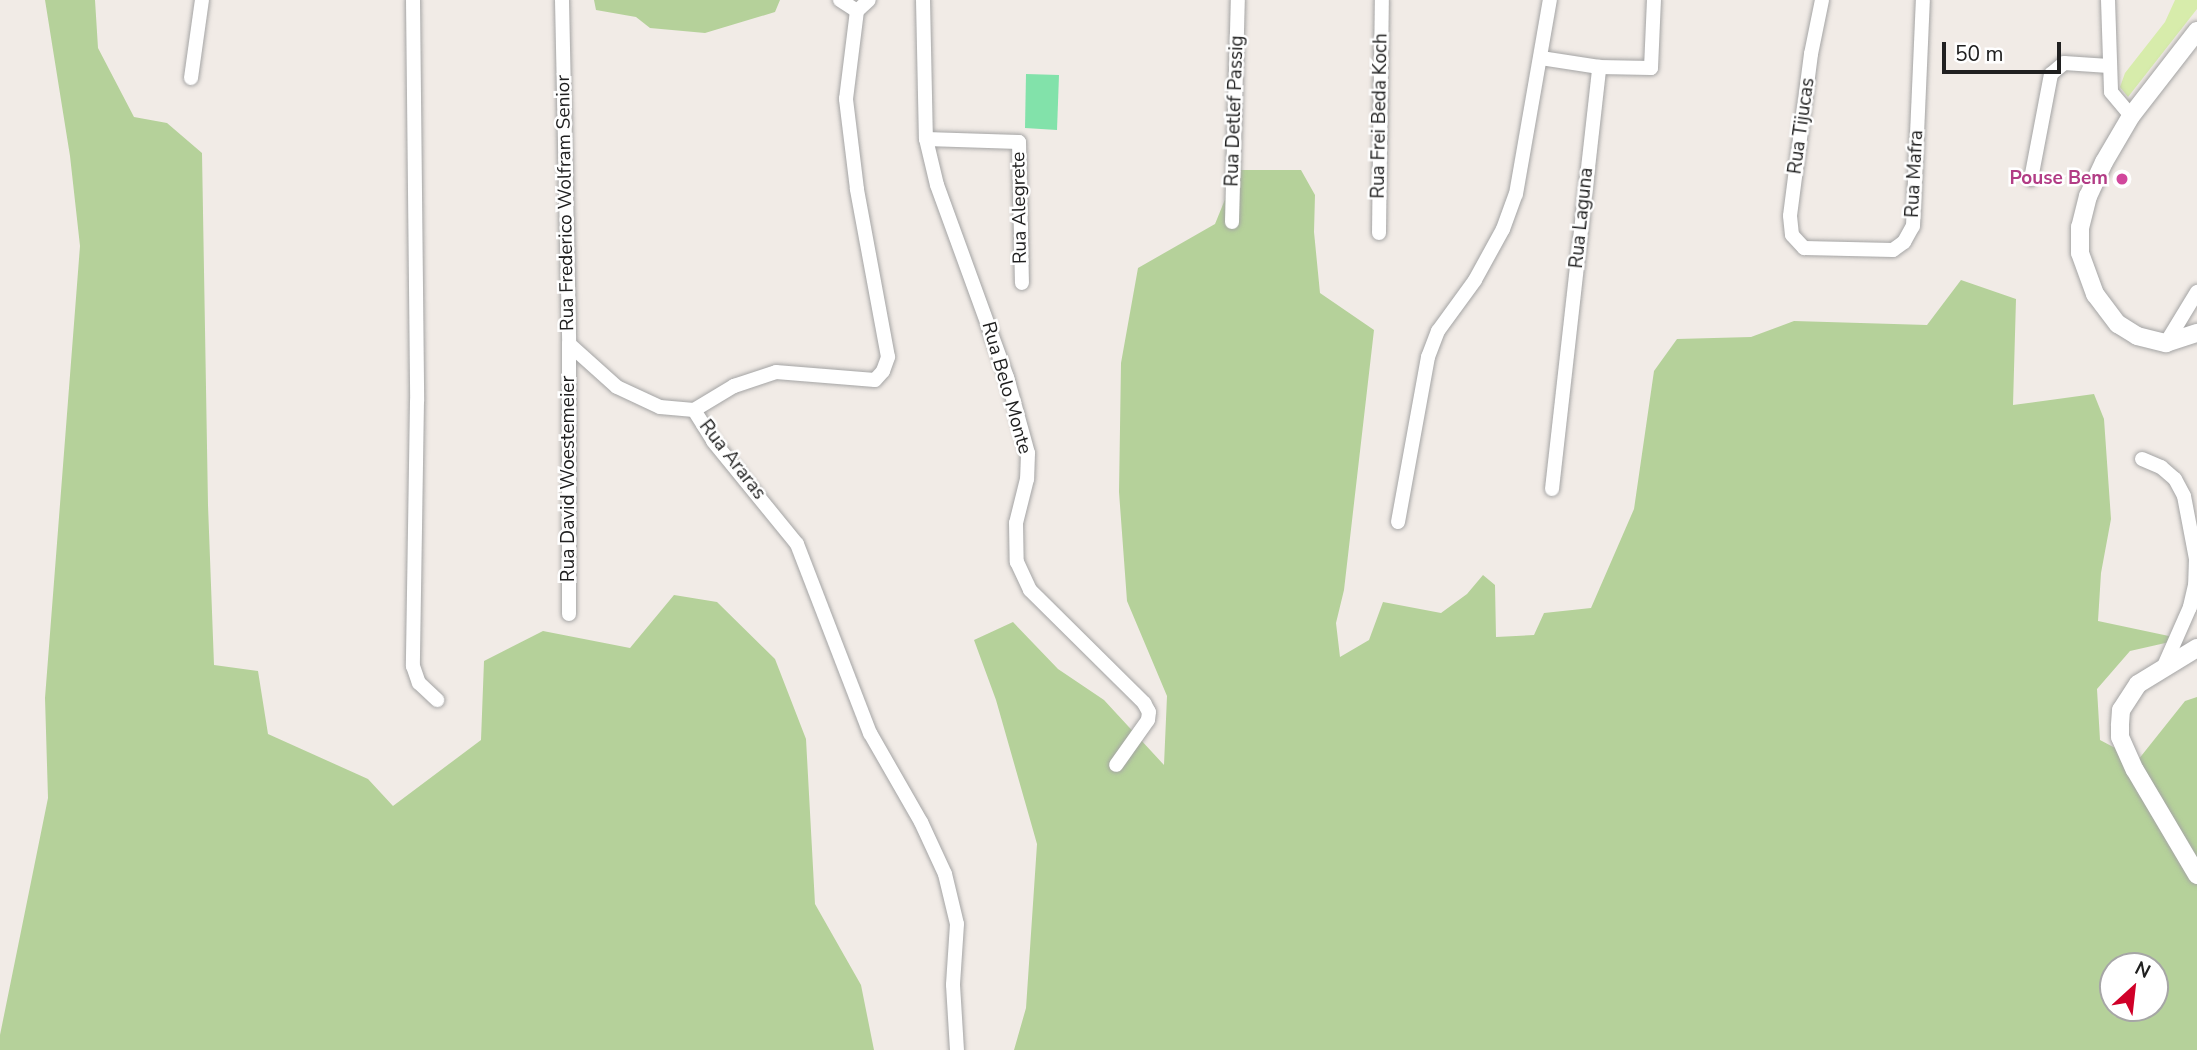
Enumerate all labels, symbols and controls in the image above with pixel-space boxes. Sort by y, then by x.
scale bar [1945,28,2064,72]
street label: Rua Frei Beda Koch [1367,33,1393,199]
street label: Rua Detlef Passig [1221,35,1249,187]
text: 50 m [1955,40,2004,68]
street label: Rua Frederico Wolfram Senior [552,75,580,331]
street label: Rua Tijucas [1784,76,1820,176]
street label: Rua Mafra [1901,130,1929,218]
street label: Rua Alegrete [1008,152,1032,264]
street label: Rua Laguna [1565,166,1599,270]
place label: Pouse Bem [2009,168,2108,190]
marker: Pouse Bem [2114,171,2130,187]
street label: Rua Belo Monte [976,319,1036,457]
street label: Rua David Woestemeier [558,376,580,582]
street label: Rua Araras [694,416,770,504]
north arrow [2099,952,2169,1022]
text: N [2130,955,2155,985]

